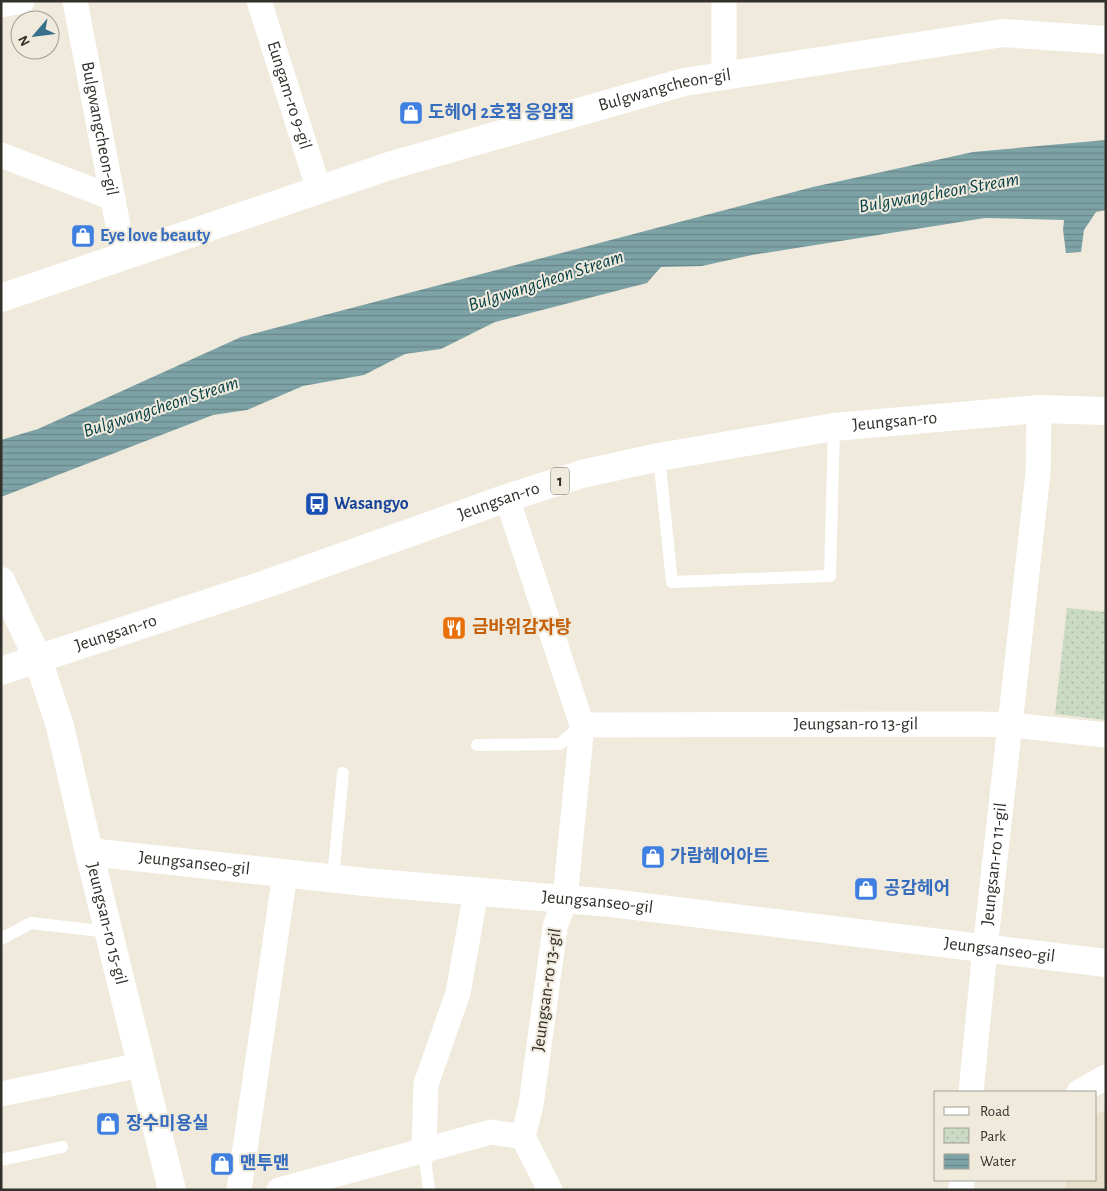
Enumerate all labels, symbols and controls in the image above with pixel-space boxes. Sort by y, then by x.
north arrow [10,10,60,60]
text: N [16,33,33,48]
street label: Eungam-ro 9-gil [263,39,315,152]
street label: Bulgwangcheon-gil [78,60,121,197]
street label: Bulgwangcheon-gil [596,66,732,115]
shop icon: 도헤어 2호점 응암점 [398,100,424,126]
place label: 도헤어 2호점 응암점 [428,103,574,122]
water label: Bulgwangcheon Stream [858,170,1020,216]
shop icon: Eye love beauty [70,223,96,249]
place label: Eye love beauty [100,227,211,245]
water label: Bulgwangcheon Stream [466,247,626,315]
water label: Bulgwangcheon Stream [81,373,241,441]
street label: Jeungsan-ro [852,409,938,434]
road number: 1 [551,468,569,494]
street label: Jeungsan-ro [456,479,542,524]
bus stop icon: Wasangyo [304,491,330,517]
place label: Wasangyo [334,495,409,513]
street label: Jeungsan-ro [73,611,159,655]
restaurant icon: 금바위감자탕 [441,615,467,641]
place label: 금바위감자탕 [472,618,572,637]
street label: Jeungsan-ro 13-gil [794,715,918,733]
street label: Jeungsan-ro 11-gil [979,802,1010,927]
shop icon: 가람헤어아트 [640,844,666,870]
place label: 가람헤어아트 [670,847,769,866]
street label: Jeungsanseo-gil [138,848,251,878]
street label: Jeungsan-ro 15-gil [83,861,130,986]
shop icon: 공감헤어 [853,876,879,902]
place label: 공감헤어 [884,879,950,898]
street label: Jeungsanseo-gil [541,888,654,917]
street label: Jeungsan-ro 13-gil [529,927,565,1053]
street label: Jeungsanseo-gil [943,934,1056,966]
legend [934,1091,1097,1181]
text: Road [980,1104,1010,1119]
shop icon: 장수미용실 [95,1111,121,1137]
place label: 장수미용실 [126,1114,209,1133]
text: Park [980,1129,1006,1144]
shop icon: 맨투맨 [209,1151,235,1177]
place label: 맨투맨 [240,1154,290,1173]
text: Water [980,1154,1016,1169]

